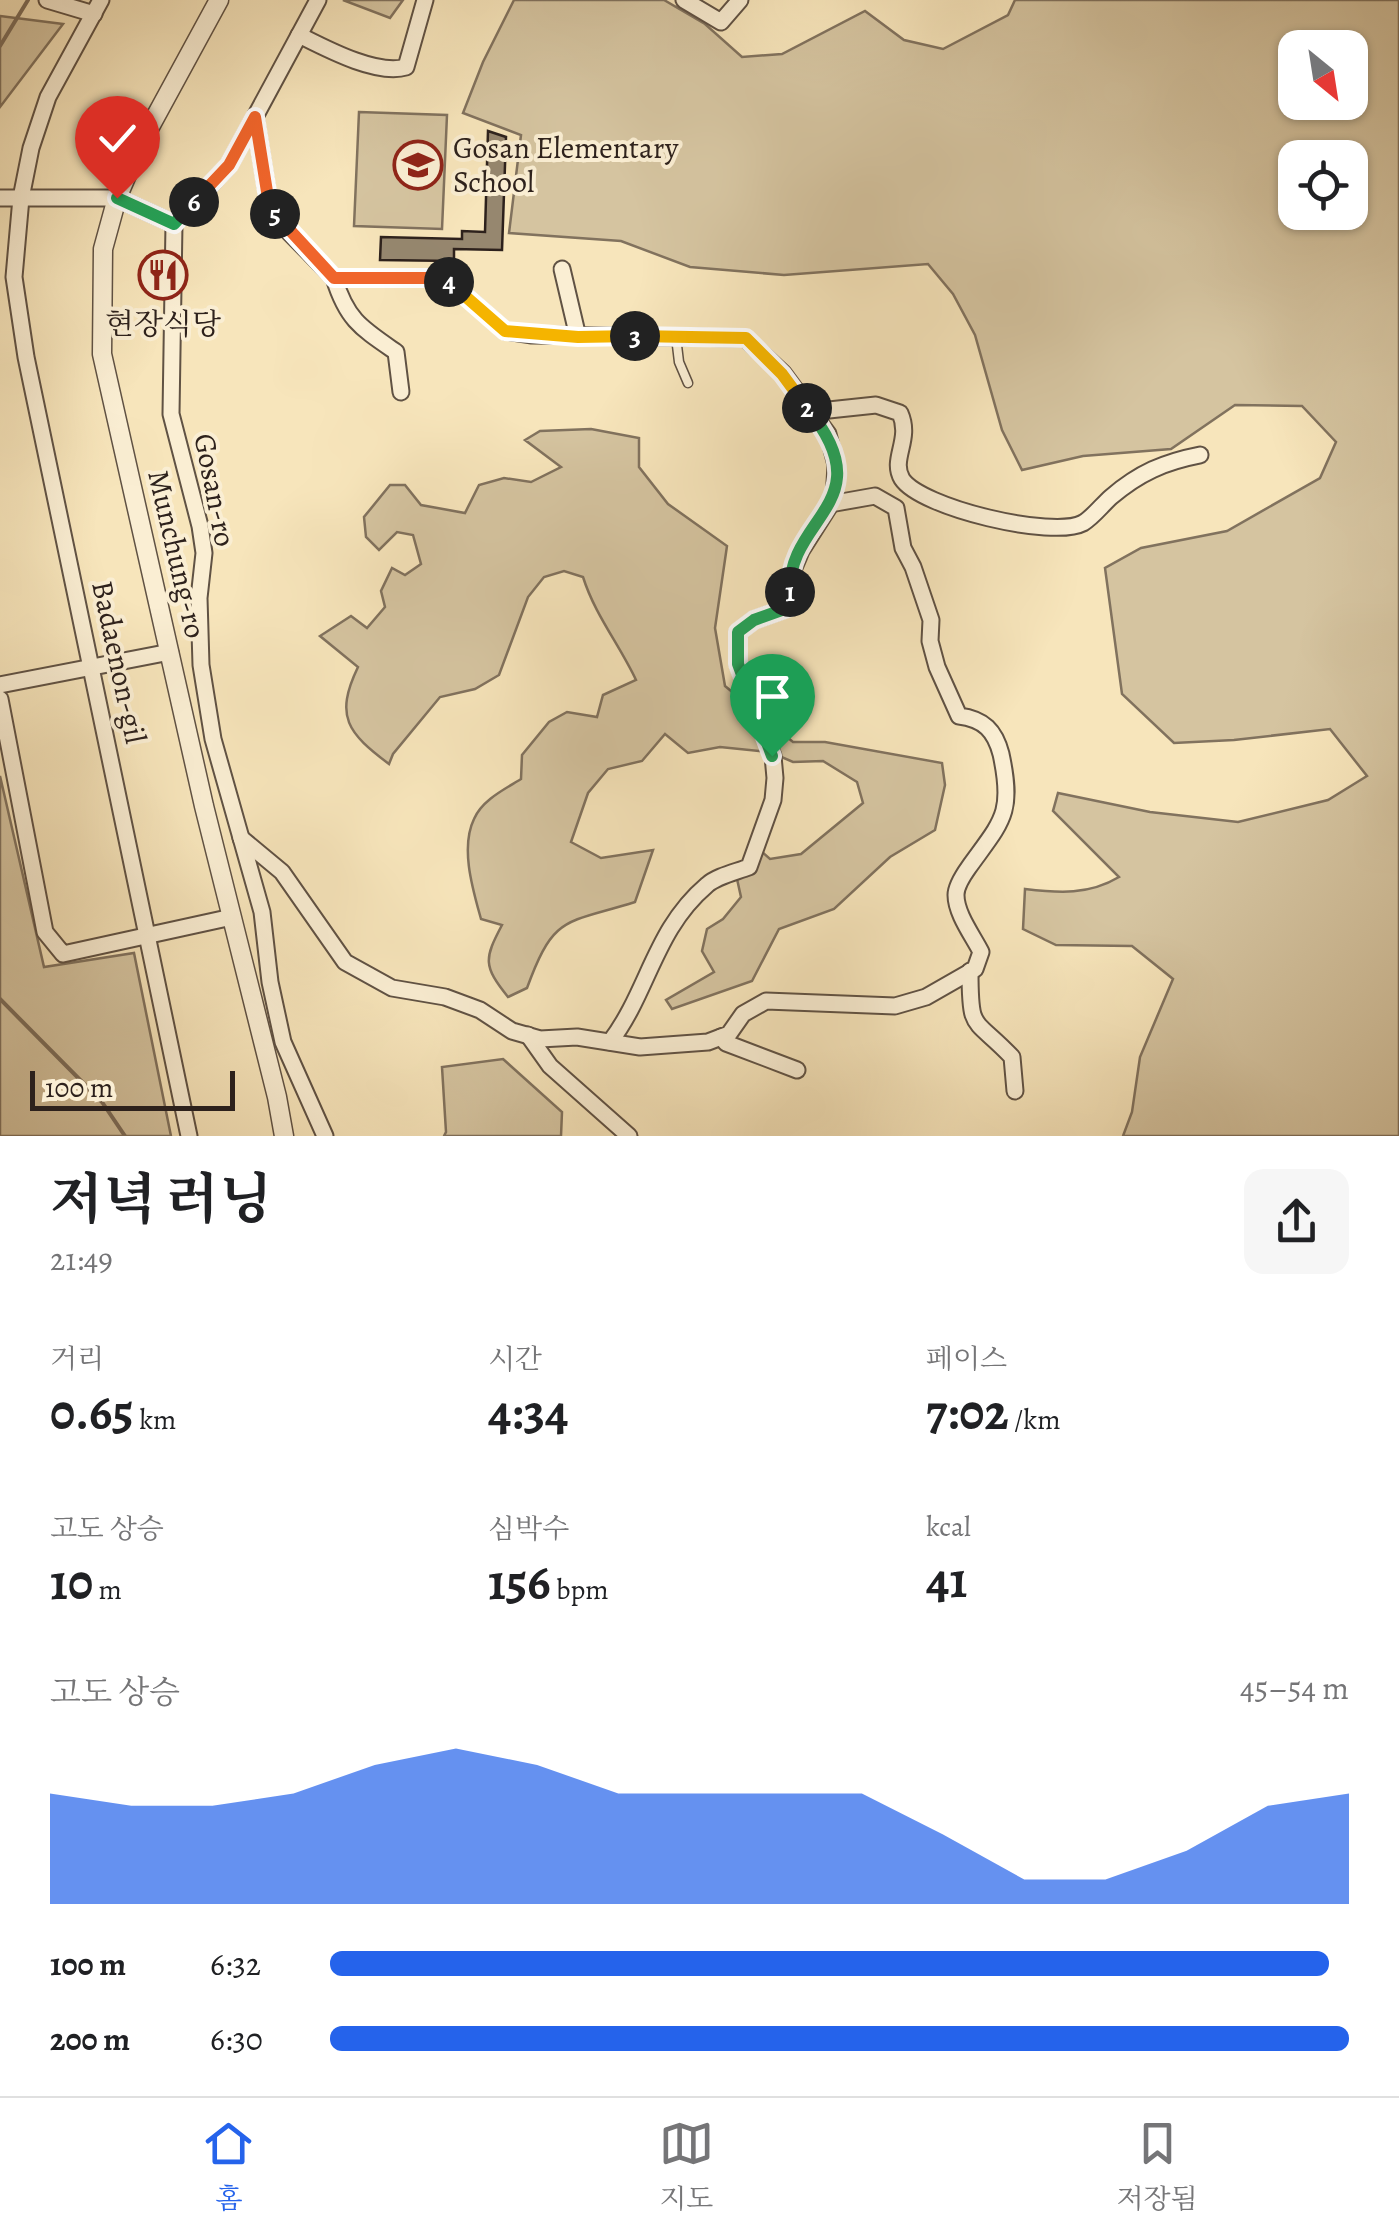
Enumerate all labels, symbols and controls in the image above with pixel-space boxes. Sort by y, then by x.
north arrow [1278,30,1368,120]
map controls [1278,30,1368,230]
pin [75,96,160,199]
icon: check [90,111,145,166]
place label: Gosan Elementary School [453,128,679,202]
school or university icon: Gosan Elementary School [392,139,444,191]
button: locate [1278,140,1368,230]
pin: 6 [169,177,219,227]
text: 6 [187,183,201,221]
pin: 5 [250,189,300,239]
text: 5 [269,195,281,233]
restaurant icon: 현장식당 [137,249,189,301]
pin: 4 [424,257,474,307]
text: 4 [442,263,456,301]
place label: 현장식당 [105,304,221,344]
pin: 3 [610,311,660,361]
text: 3 [629,317,641,355]
pin: 2 [782,383,832,433]
text: 2 [800,389,814,427]
street label: Gosan-ro [184,430,246,550]
street label: Munchung-ro [138,466,216,642]
pin: 1 [765,567,815,617]
text: 1 [785,573,795,611]
street label: Badaenon-gil [82,577,156,747]
pin [730,654,815,757]
icon: arrive [745,669,800,724]
scale bar [30,1066,235,1110]
text: 100 m [45,1069,113,1107]
text: 저녁 러닝 [50,1162,272,1237]
button: share [1244,1169,1349,1274]
text: 21:49 [50,1237,113,1281]
text: 거리 [50,1340,104,1378]
text: 시간 [488,1340,542,1378]
text: 페이스 [926,1340,1007,1378]
text: 0.65 [50,1378,134,1446]
text: 4:34 [488,1378,568,1446]
text: 7:02 [926,1378,1009,1446]
text: km [134,1401,176,1439]
text: /km [1009,1401,1061,1439]
text: kcal [926,1508,971,1546]
text: 고도 상승 [50,1510,164,1548]
text: 심박수 [488,1510,569,1548]
text: 41 [926,1546,967,1614]
text: 10 [50,1548,93,1616]
text: 156 [488,1548,551,1616]
text: m [93,1571,122,1609]
text: bpm [551,1571,608,1609]
text: 45–54 m [1240,1666,1349,1710]
text: 고도 상승 [50,1670,180,1714]
text: 100 m [50,1942,126,1986]
text: 6:32 [210,1942,261,1986]
text: 200 m [50,2017,130,2061]
text: 6:30 [210,2017,263,2061]
tab: 홈 [201,2116,256,2218]
tab: 지도 [659,2116,714,2218]
tab: 저장됨 [1117,2116,1198,2218]

